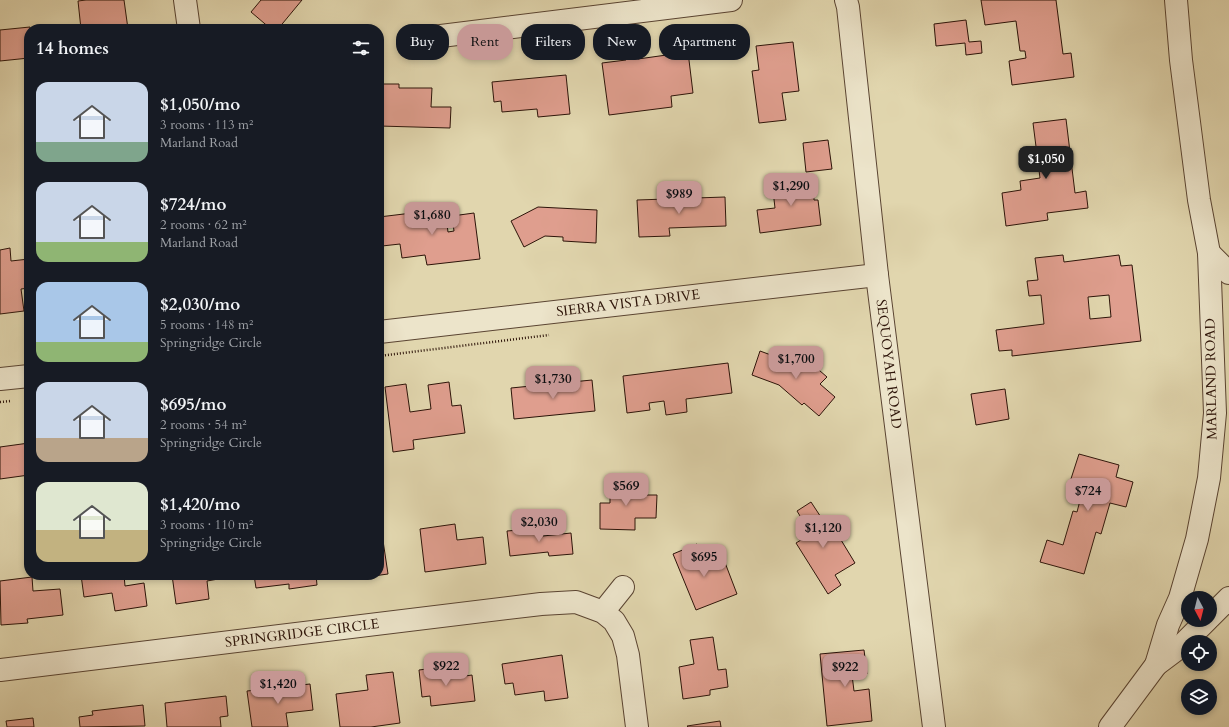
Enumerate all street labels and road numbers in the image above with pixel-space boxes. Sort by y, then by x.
street label: SIERRA VISTA DRIVE [555,285,701,321]
street label: SEQUOYAH ROAD [872,298,906,430]
street label: MARLAND ROAD [1200,318,1222,440]
street label: SPRINGRIDGE CIRCLE [224,614,380,652]

